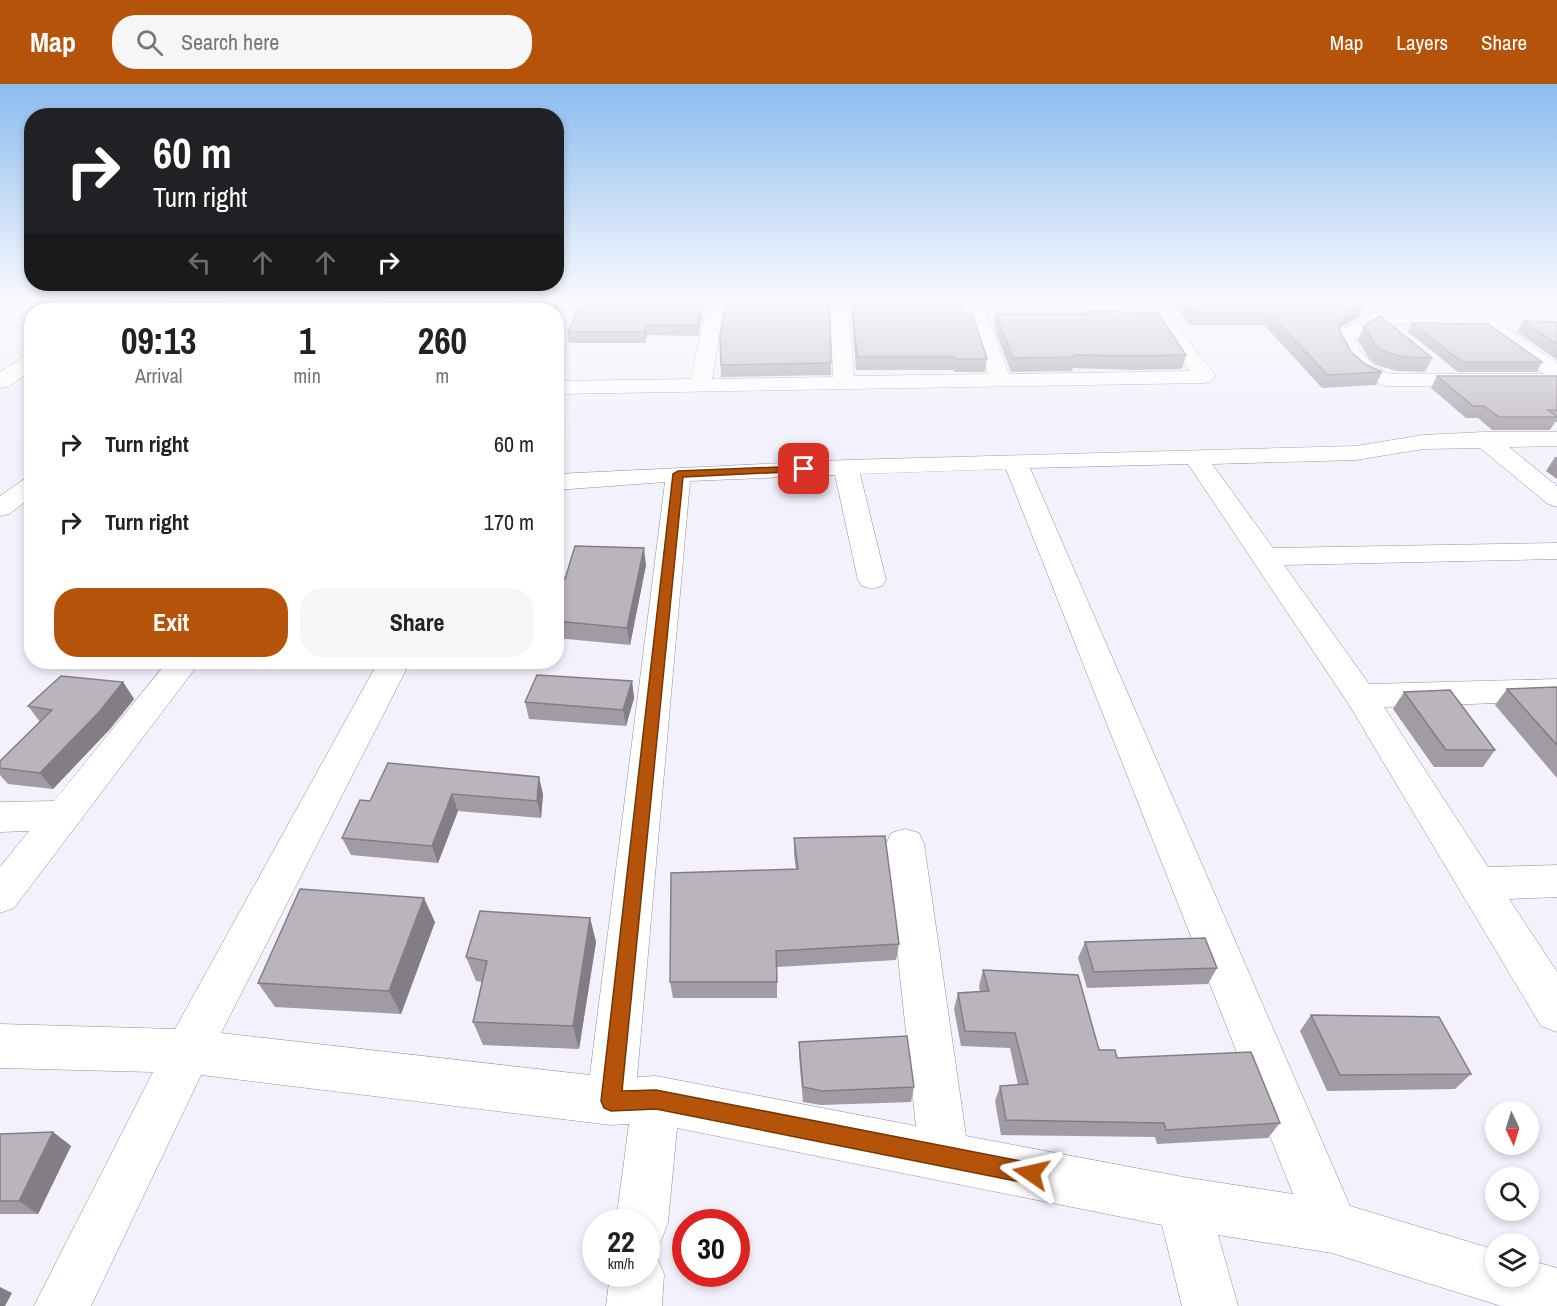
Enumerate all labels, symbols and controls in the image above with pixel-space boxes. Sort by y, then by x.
search box [112,15,532,69]
text: Map [30,23,76,61]
icon: search [133,26,166,59]
text: Search here [181,27,279,57]
text: Map [1330,28,1363,57]
text: Layers [1396,28,1448,57]
text: Share [1481,28,1527,57]
text: 60 m [153,125,232,181]
icon: right [54,132,132,210]
text: Turn right [153,179,247,215]
icon: left [183,246,216,279]
icon: ahead [246,246,279,279]
icon: ahead [309,246,342,279]
icon: right [372,246,405,279]
text: 09:13 [121,317,196,365]
text: 1 [299,317,315,365]
text: 260 [418,317,467,365]
text: Arrival [135,362,182,389]
text: min [293,362,321,389]
text: m [436,362,449,389]
icon: right [54,428,87,461]
text: Turn right [105,429,189,459]
text: 60 m [494,429,534,459]
pin [778,443,829,494]
icon: arrive [787,452,820,485]
icon: right [54,506,87,539]
text: Turn right [105,507,189,537]
text: 170 m [484,507,534,537]
button: Exit [54,588,288,657]
button: Share [300,588,534,657]
north arrow [1485,1101,1539,1155]
map controls [1485,1101,1539,1287]
position arrow [999,1141,1063,1205]
button: search [1485,1167,1539,1221]
speed limit sign: 30 [672,1209,750,1287]
text: 22 [607,1221,635,1261]
button: layers [1485,1233,1539,1287]
text: km/h [608,1253,634,1274]

